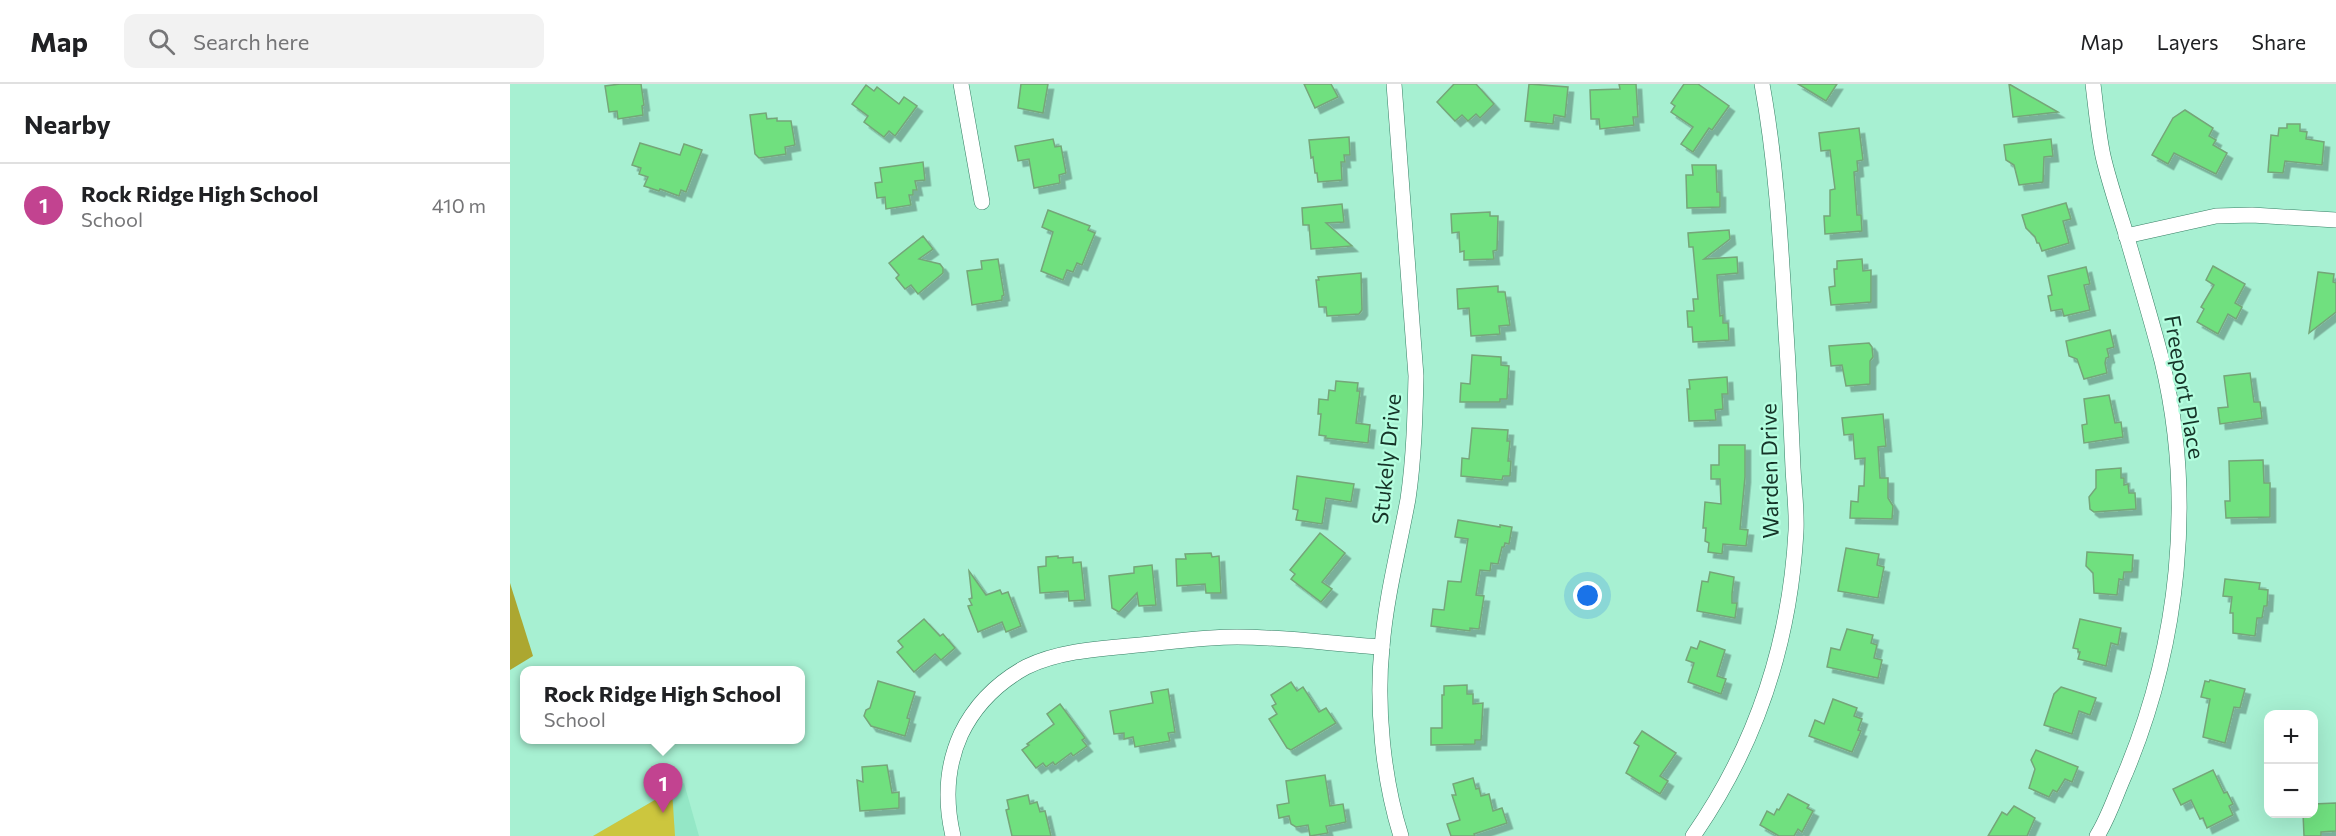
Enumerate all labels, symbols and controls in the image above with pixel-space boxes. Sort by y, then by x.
search box [124,14,544,68]
text: Map [30,24,88,58]
icon: search [145,25,178,58]
text: Search here [193,28,309,55]
text: Map [2080,29,2124,54]
text: Layers [2157,29,2219,54]
text: Share [2252,29,2306,54]
text: Nearby [24,108,111,139]
text: Rock Ridge High School [81,180,318,207]
text: 1 [39,193,48,217]
text: 410 m [432,193,486,217]
text: School [81,207,143,231]
street label: Freeport Place [2159,313,2211,461]
street label: Stukely Drive [1366,392,1406,526]
street label: Warden Drive [1754,403,1784,539]
your location [1573,581,1602,610]
popup [520,666,805,744]
text: Rock Ridge High School [544,680,781,707]
text: School [544,707,606,731]
map controls [2264,710,2318,818]
button: + [2264,710,2318,764]
pin: 1 [644,764,682,813]
button: − [2264,764,2318,818]

